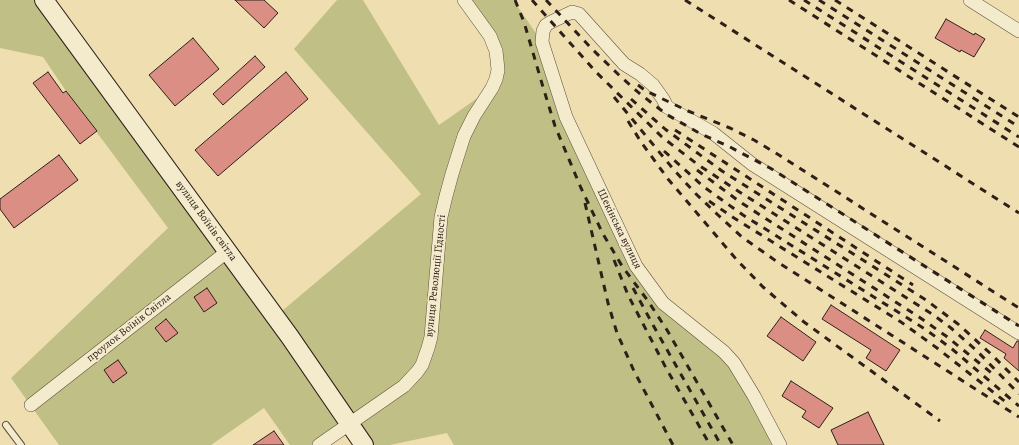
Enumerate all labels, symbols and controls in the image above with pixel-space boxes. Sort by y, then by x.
street label: вулиця Воїнів світла [172,178,240,264]
street label: Шекінська вулиця [594,187,644,271]
street label: вулиця Революції Гідності [423,214,449,338]
street label: проулок Воїнів Світла [84,291,174,365]

